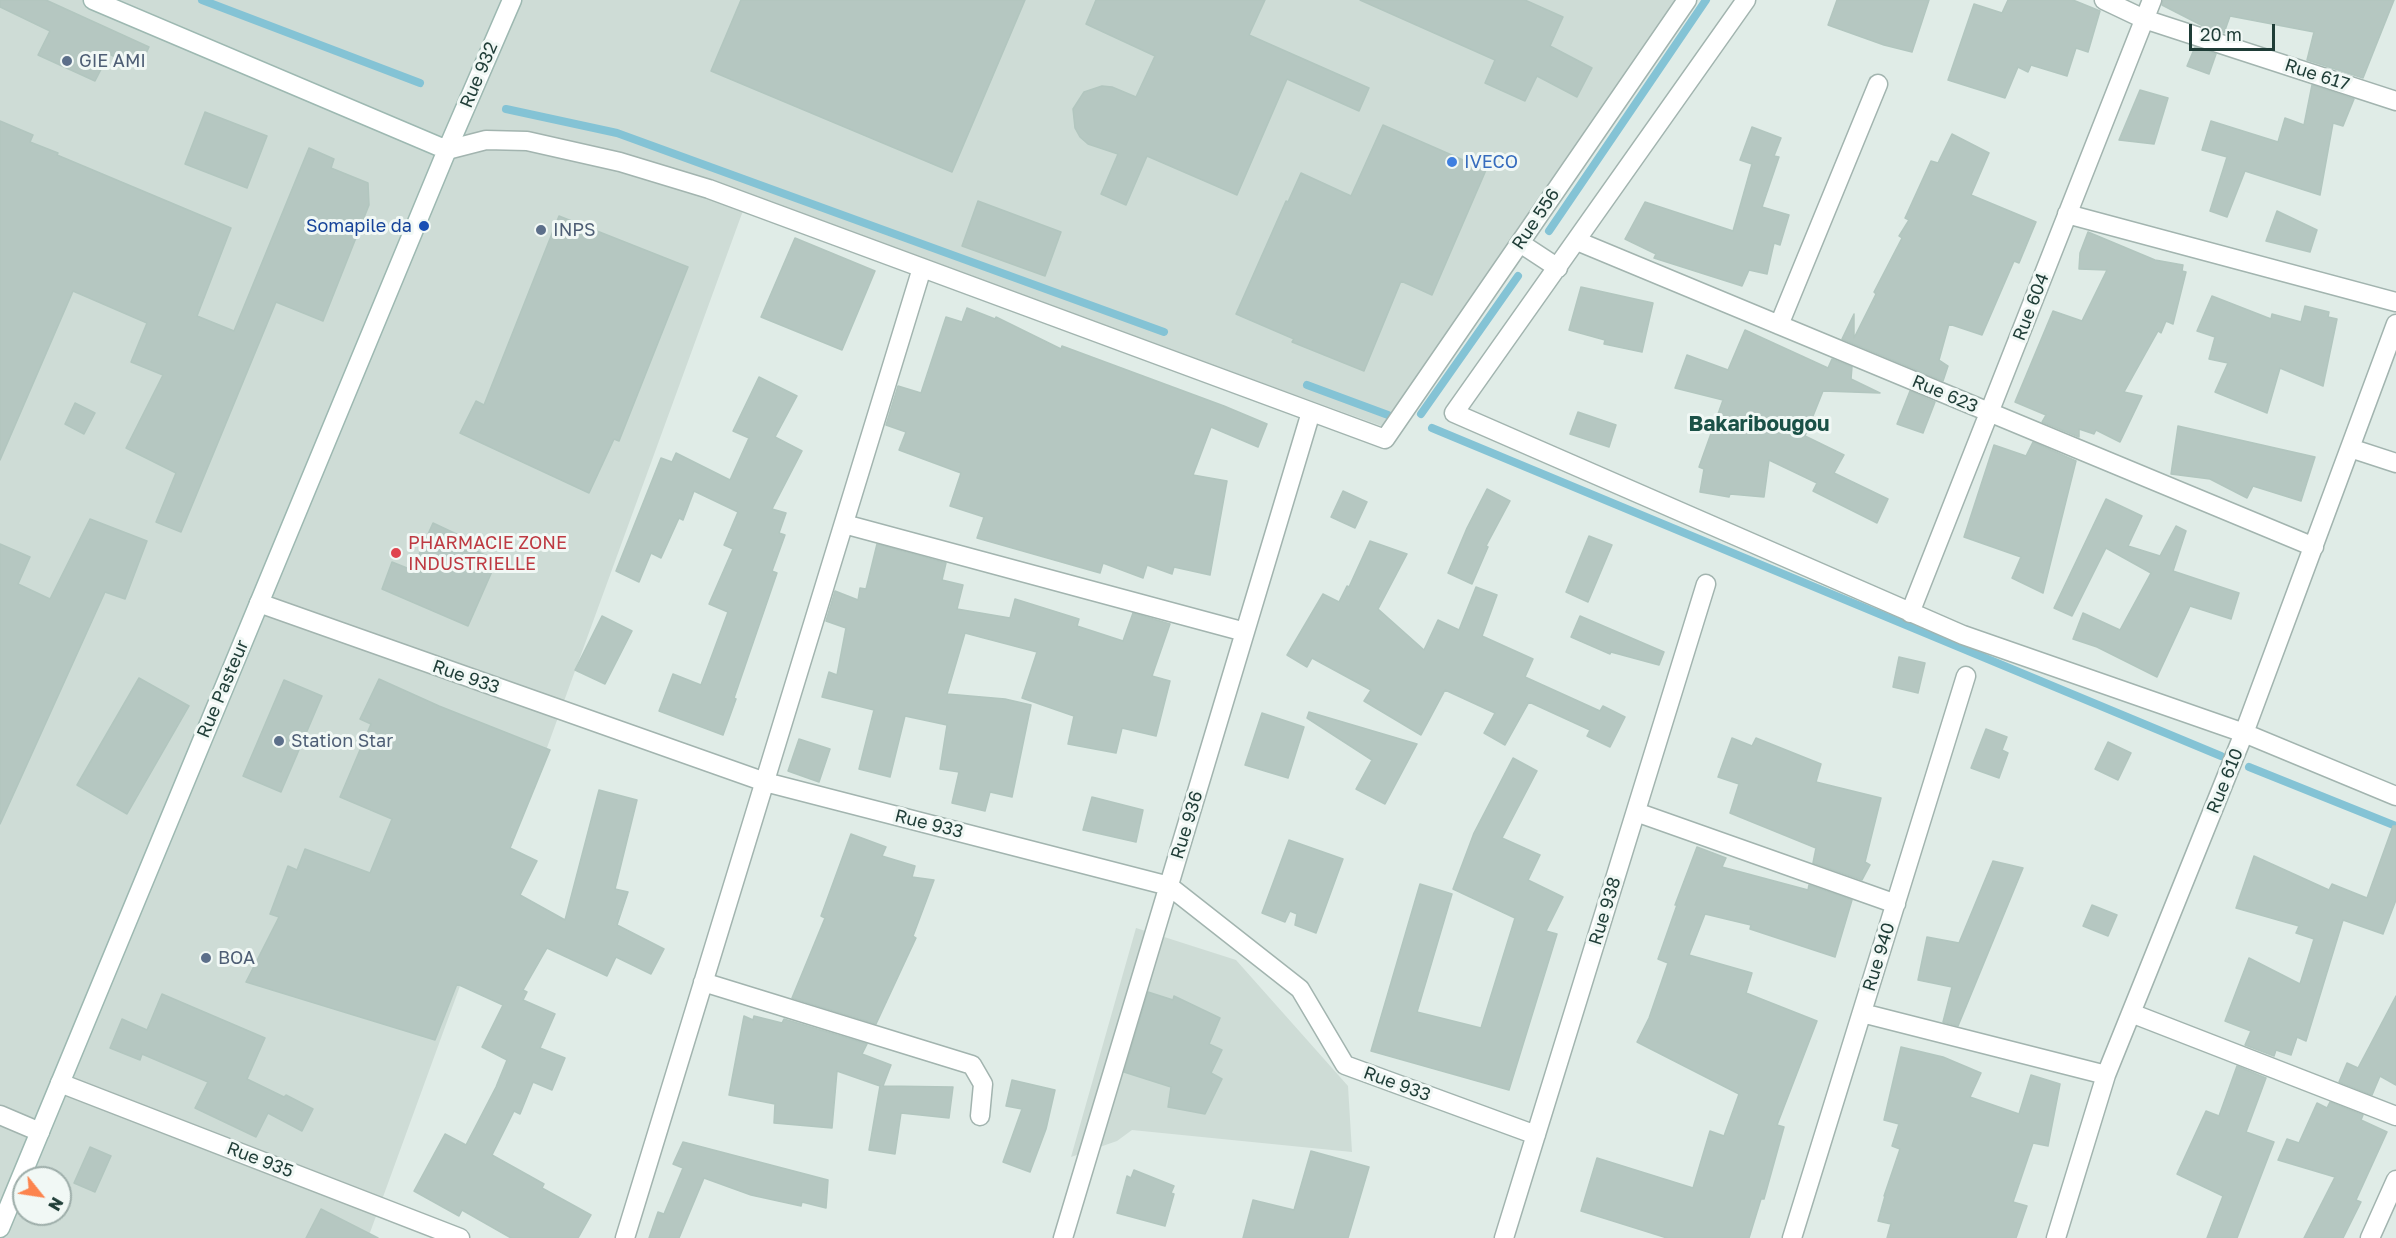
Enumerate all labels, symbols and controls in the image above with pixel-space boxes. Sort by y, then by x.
scale bar [2192,12,2278,50]
text: 20 m [2200,23,2242,45]
street label: Rue 932 [455,39,503,111]
place label: GIE AMI [79,50,146,72]
marker: GIE AMI [60,54,74,68]
street label: Rue 617 [2282,54,2352,96]
place label: IVECO [1464,151,1518,173]
marker: IVECO [1445,155,1459,169]
street label: Rue 556 [1508,184,1564,254]
place label: Somapile da [306,215,412,237]
marker: Somapile da [417,219,431,233]
place label: INPS [553,219,596,241]
marker: INPS [534,223,548,237]
street label: Rue 604 [2008,270,2054,344]
street label: Rue 623 [1909,370,1981,418]
district label: Bakaribougou [1688,411,1830,437]
place label: PHARMACIE ZONE INDUSTRIELLE [408,532,567,574]
marker: PHARMACIE ZONE INDUSTRIELLE [389,546,403,560]
street label: Rue Pasteur [193,637,253,741]
street label: Rue 933 [430,655,502,699]
place label: Station Star [291,730,393,752]
marker: Station Star [272,734,286,748]
street label: Rue 610 [2202,745,2248,817]
street label: Rue 936 [1166,788,1208,862]
street label: Rue 933 [893,805,965,843]
street label: Rue 938 [1584,874,1626,948]
street label: Rue 940 [1858,920,1900,994]
place label: BOA [218,947,255,969]
marker: BOA [199,951,213,965]
street label: Rue 933 [1361,1062,1433,1106]
street label: Rue 935 [224,1137,296,1183]
north arrow [12,1166,72,1226]
text: N [44,1194,68,1214]

